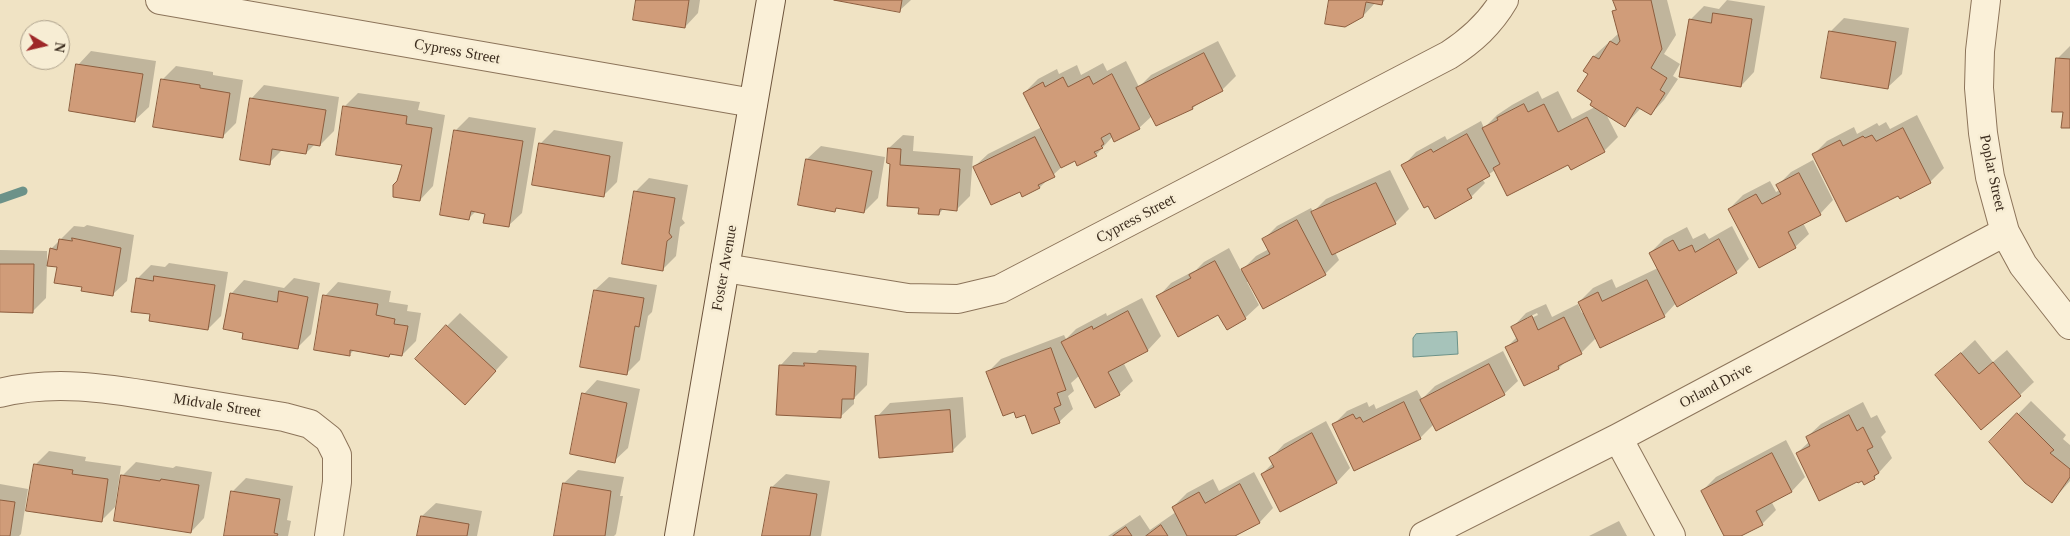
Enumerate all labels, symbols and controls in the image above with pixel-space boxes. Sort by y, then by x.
north arrow [20,20,70,70]
street label: Cypress Street [413,36,501,68]
text: N [51,41,68,53]
street label: Poplar Street [1975,133,2009,213]
street label: Cypress Street [1093,191,1179,247]
street label: Foster Avenue [709,224,741,312]
street label: Orland Drive [1677,359,1755,413]
street label: Midvale Street [172,390,262,422]

